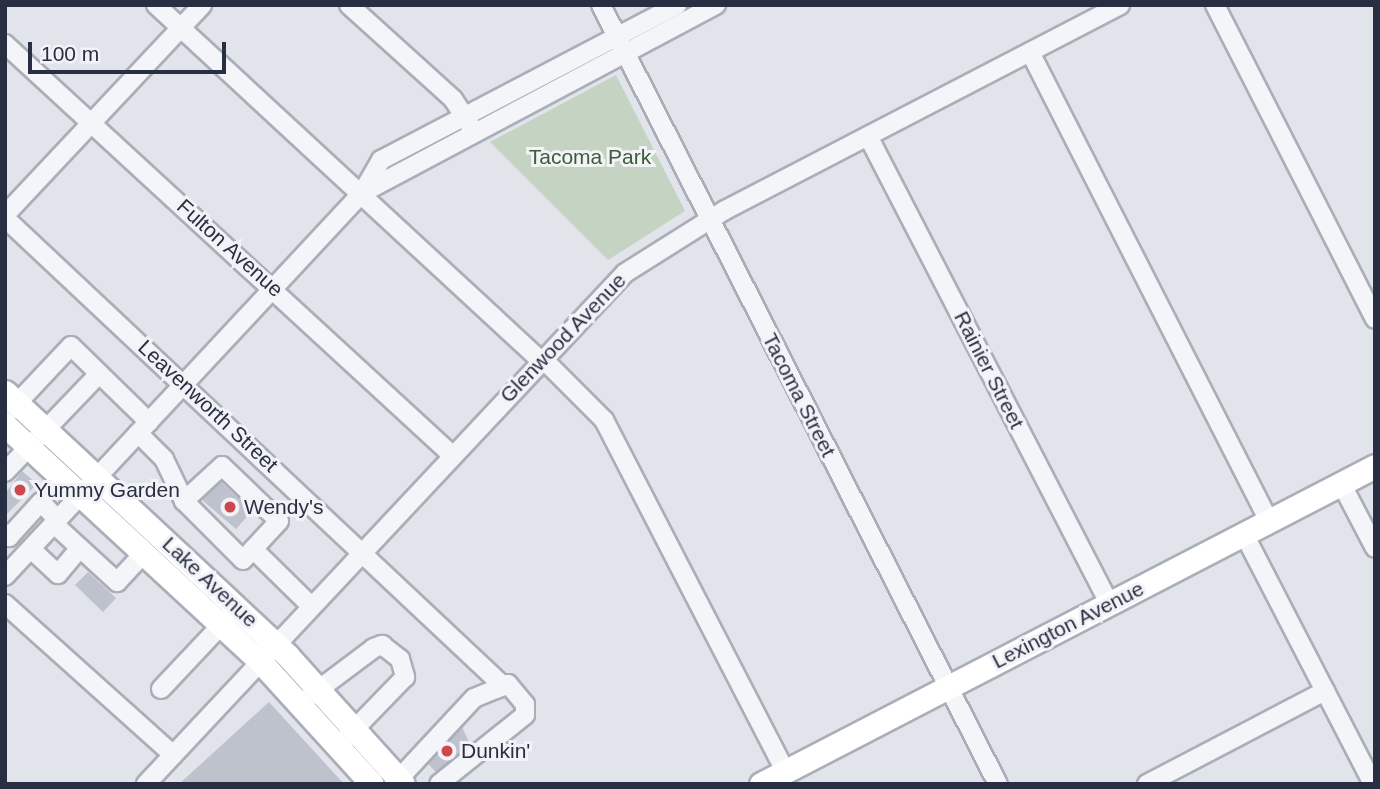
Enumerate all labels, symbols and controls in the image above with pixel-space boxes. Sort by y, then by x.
scale bar [32,28,229,72]
text: 100 m [41,42,99,65]
park label: Tacoma Park [529,144,651,170]
street label: Fulton Avenue [171,193,289,303]
street label: Glenwood Avenue [494,268,632,408]
street label: Rainier Street [949,307,1029,433]
street label: Tacoma Street [757,329,841,461]
street label: Leavenworth Street [133,335,283,477]
place label: Yummy Garden [34,477,180,503]
marker: Yummy Garden [12,482,28,498]
place label: Wendy's [244,494,323,520]
marker: Wendy's [222,499,238,515]
street label: Lake Avenue [157,531,263,633]
street label: Lexington Avenue [988,576,1148,674]
place label: Dunkin' [461,738,530,764]
marker: Dunkin' [439,743,455,759]

